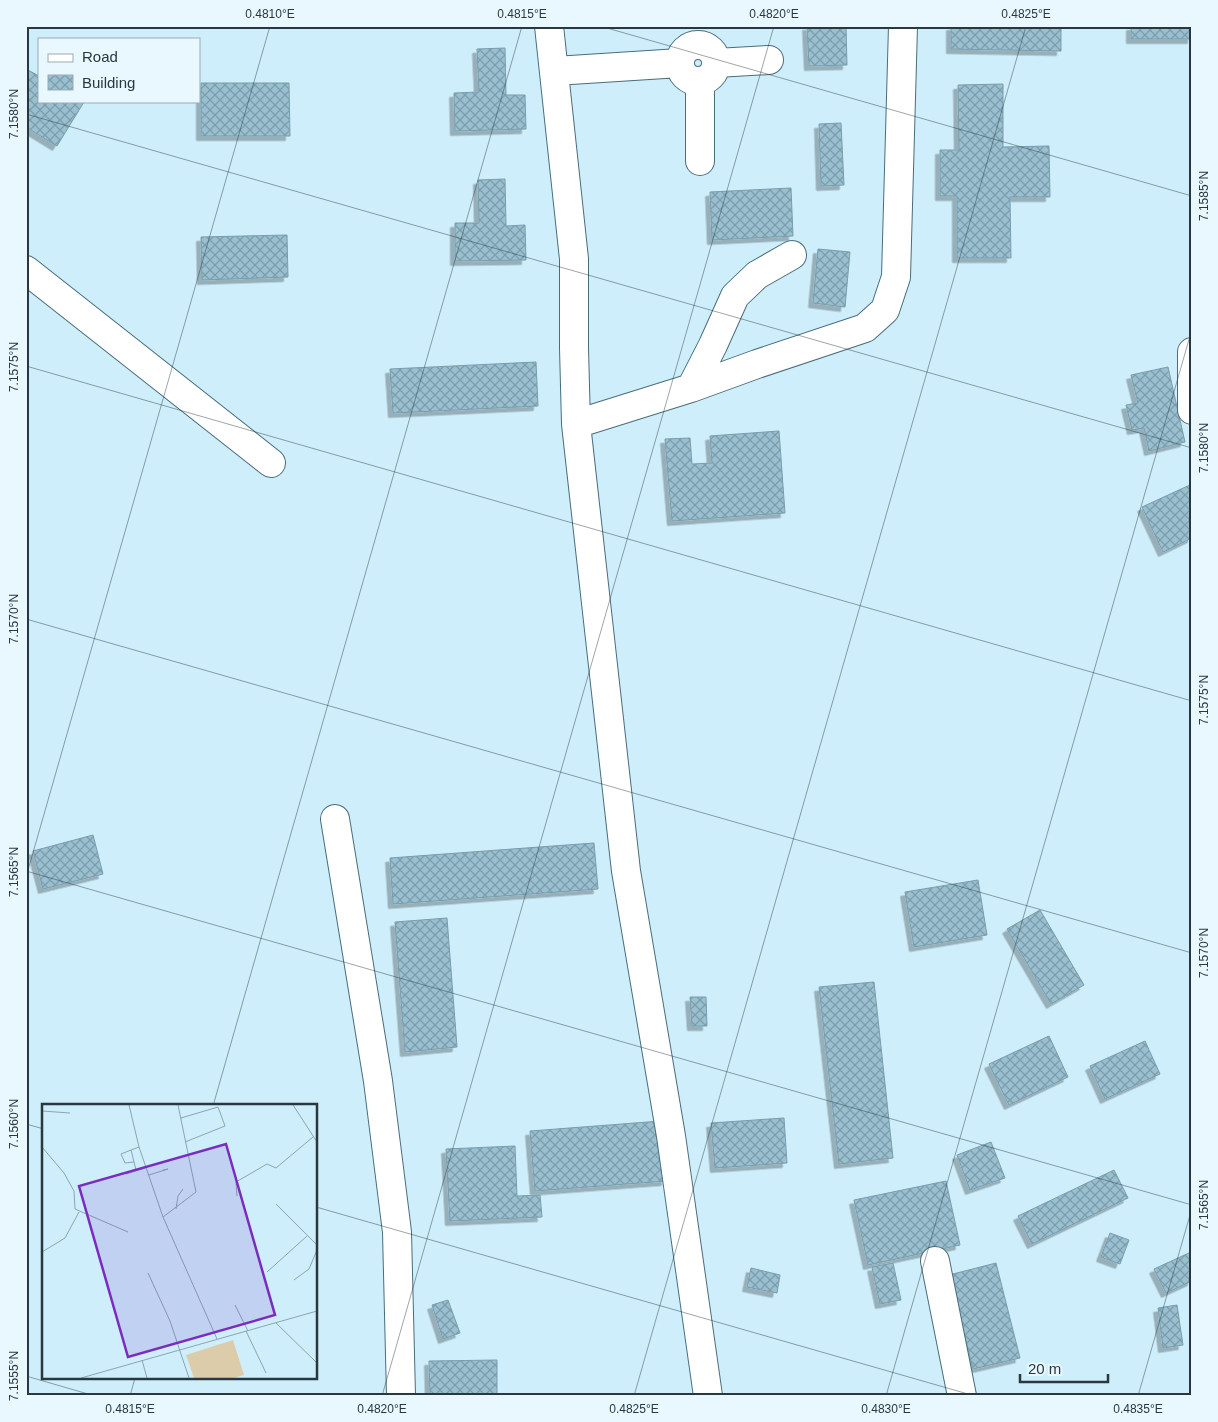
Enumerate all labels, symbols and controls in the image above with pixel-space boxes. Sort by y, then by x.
text: 0.4810°E [245,7,295,21]
text: 0.4815°E [497,7,547,21]
text: 0.4820°E [749,7,799,21]
text: 0.4825°E [1001,7,1051,21]
legend [38,38,200,102]
text: Road [82,48,118,65]
text: Building [82,74,135,91]
text: 7.1580°N [7,89,21,139]
text: 7.1585°N [1197,171,1211,221]
text: 7.1575°N [7,342,21,392]
text: 7.1580°N [1197,423,1211,473]
text: 7.1570°N [7,594,21,644]
text: 7.1575°N [1197,675,1211,725]
text: 7.1565°N [7,847,21,897]
text: 7.1570°N [1197,928,1211,978]
text: 7.1560°N [7,1099,21,1149]
inset map [42,1104,318,1380]
text: 7.1565°N [1197,1180,1211,1230]
text: 7.1555°N [7,1351,21,1401]
scale bar [1020,1352,1108,1384]
text: 20 m [1028,1360,1061,1377]
text: 0.4815°E [105,1402,155,1416]
text: 0.4820°E [357,1402,407,1416]
text: 0.4825°E [609,1402,659,1416]
text: 0.4830°E [861,1402,911,1416]
text: 0.4835°E [1113,1402,1163,1416]

